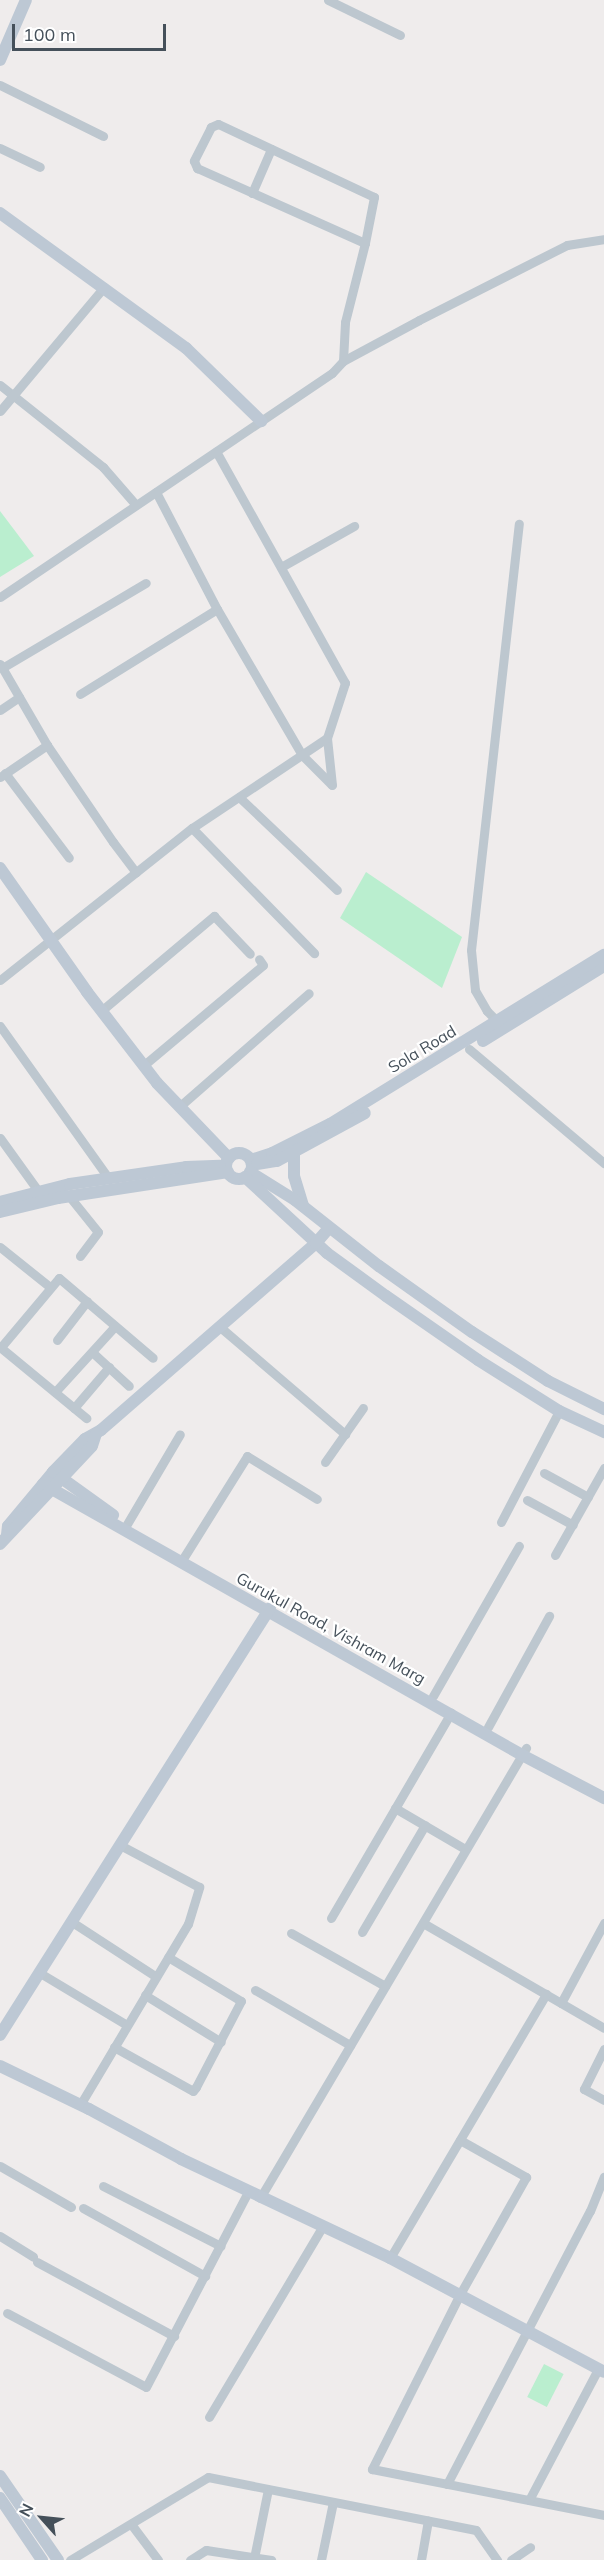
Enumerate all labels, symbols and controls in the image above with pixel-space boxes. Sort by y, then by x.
scale bar [15,12,170,50]
text: 100 m [23,23,76,46]
street label: Sola Road [385,1021,459,1077]
street label: Gurukul Road, Vishram Marg [233,1568,429,1688]
north arrow [12,2488,72,2548]
text: N [14,2500,38,2520]

